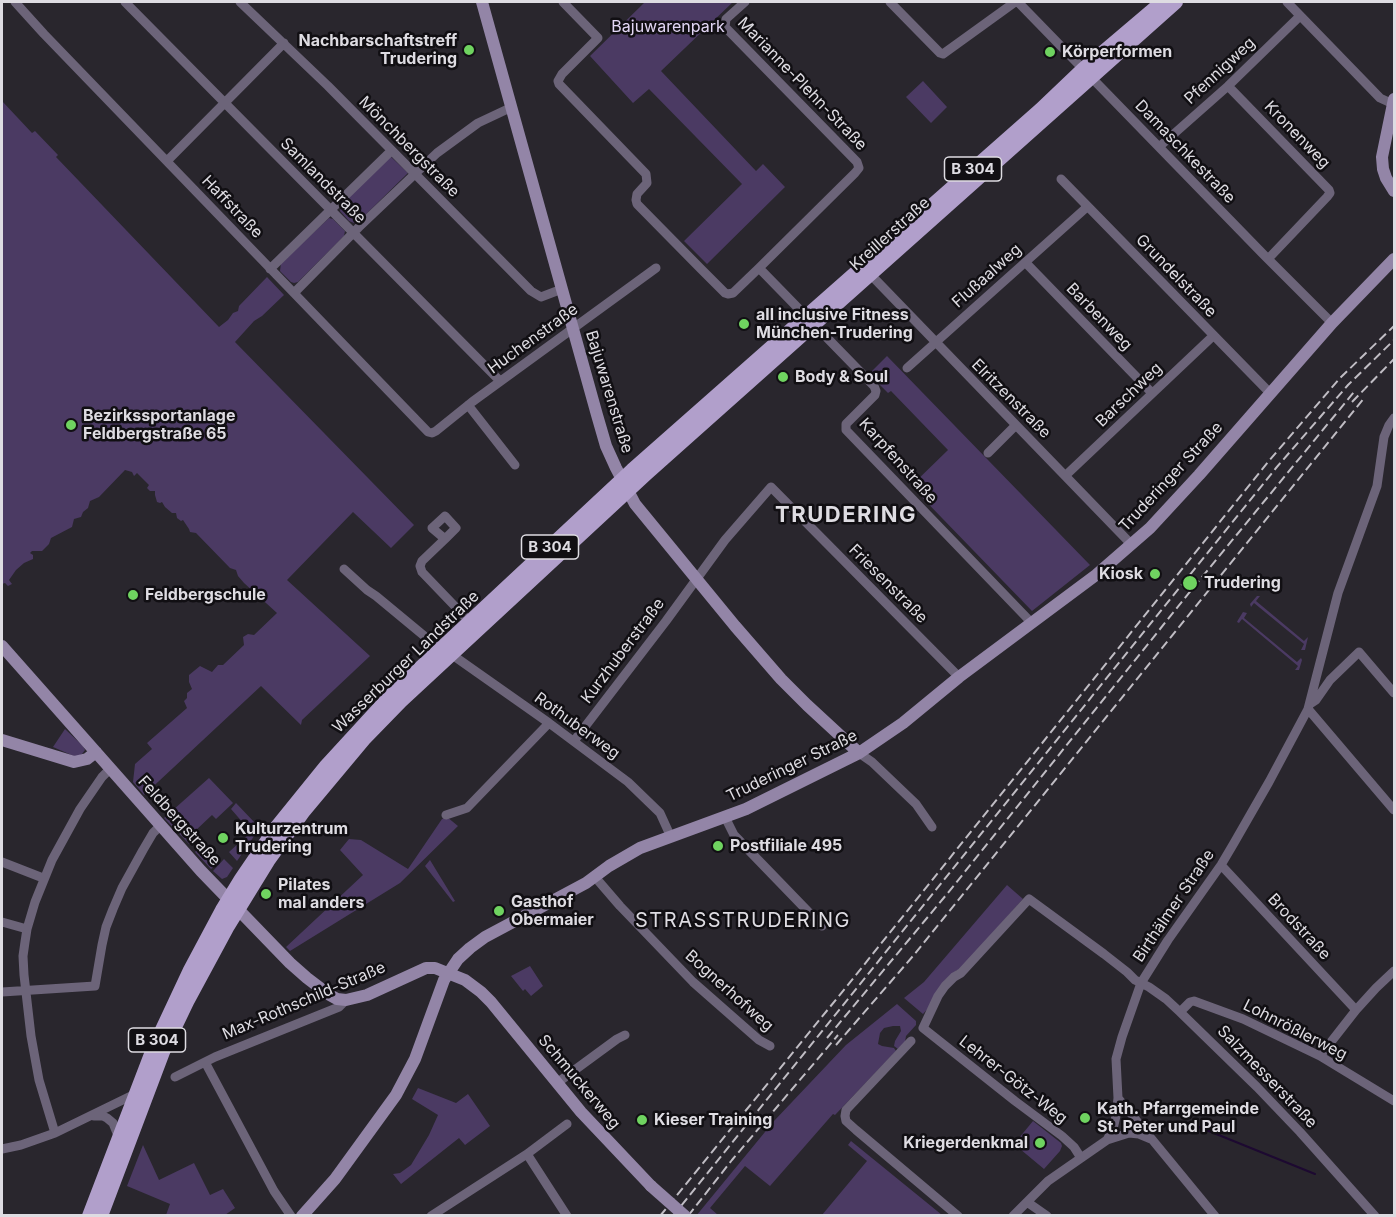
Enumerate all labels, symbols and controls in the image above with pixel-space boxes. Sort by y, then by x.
street label: Marianne-Plehn-Straße [733,13,871,155]
park label: Bajuwarenpark [611,17,725,37]
place label: Nachbarschaftstreff Trudering [298,31,457,69]
street label: Pfennigweg [1181,33,1259,109]
place label: Körperformen [1062,42,1172,62]
marker: Nachbarschaftstreff Trudering [462,43,476,57]
marker: Körperformen [1043,45,1057,59]
street label: Mönchbergstraße [355,93,463,201]
street label: Damaschkestraße [1131,96,1239,208]
street label: Kronenweg [1260,97,1334,173]
street label: Samlandstraße [276,134,370,228]
road number: B 304 [944,157,1002,181]
street label: Haffstraße [197,172,267,242]
street label: Kreillerstraße [846,193,934,275]
street label: Grundelstraße [1132,231,1220,321]
street label: Flußaalweg [948,240,1026,312]
street label: Barbenweg [1062,279,1136,355]
street label: Huchenstraße [484,300,582,378]
place label: all inclusive Fitness München-Trudering [756,305,913,343]
marker: all inclusive Fitness München-Trudering [737,317,751,331]
street label: Bajuwarenstraße [581,328,637,456]
street label: Elritzenstraße [967,355,1055,443]
street label: Barschweg [1092,359,1166,431]
place label: Body & Soul [795,367,888,387]
marker: Body & Soul [776,370,790,384]
place label: Bezirkssportanlage Feldbergstraße 65 [83,406,235,444]
street label: Karpfenstraße [855,414,941,508]
marker: Bezirkssportanlage Feldbergstraße 65 [64,418,78,432]
street label: Truderinger Straße [1115,418,1227,536]
district label: TRUDERING [775,502,917,528]
road number: B 304 [522,535,578,559]
street label: Friesenstraße [845,541,931,627]
place label: Kiosk [1099,564,1143,584]
marker: Kiosk [1148,567,1162,581]
place label: Trudering [1204,573,1281,593]
marker: Trudering [1181,574,1199,592]
place label: Feldbergschule [145,585,266,605]
street label: Wasserburger Landstraße [329,587,483,737]
marker: Feldbergschule [126,588,140,602]
street label: Kurzhuberstraße [577,595,669,707]
street label: Rothuberweg [530,689,624,763]
street label: Truderinger Straße [724,726,860,806]
street label: Feldbergstraße [134,772,224,870]
place label: Kulturzentrum Trudering [235,819,348,857]
marker: Kulturzentrum Trudering [216,831,230,845]
place label: Postfiliale 495 [730,836,842,856]
marker: Postfiliale 495 [711,839,725,853]
street label: Birthälmer Straße [1129,846,1219,966]
place label: Pilates mal anders [278,875,364,913]
marker: Pilates mal anders [259,887,273,901]
street label: Brodstraße [1264,890,1334,964]
place label: Gasthof Obermaier [511,892,594,930]
marker: Gasthof Obermaier [492,904,506,918]
district label: STRASSTRUDERING [635,909,851,933]
street label: Bognerhofweg [681,946,777,1036]
street label: Max-Rothschild-Straße [220,958,388,1044]
street label: Lohnrößlerweg [1240,996,1350,1064]
street label: Salzmesserstraße [1213,1022,1321,1132]
road number: B 304 [128,1028,186,1052]
street label: Schmuckerweg [534,1031,624,1133]
street label: Lehrer-Götz-Weg [955,1032,1071,1128]
place label: Kath. Pfarrgemeinde St. Peter und Paul [1097,1099,1259,1137]
place label: Kieser Training [654,1110,772,1130]
marker: Kath. Pfarrgemeinde St. Peter und Paul [1078,1111,1092,1125]
marker: Kieser Training [635,1113,649,1127]
place label: Kriegerdenkmal [903,1133,1028,1153]
marker: Kriegerdenkmal [1033,1136,1047,1150]

